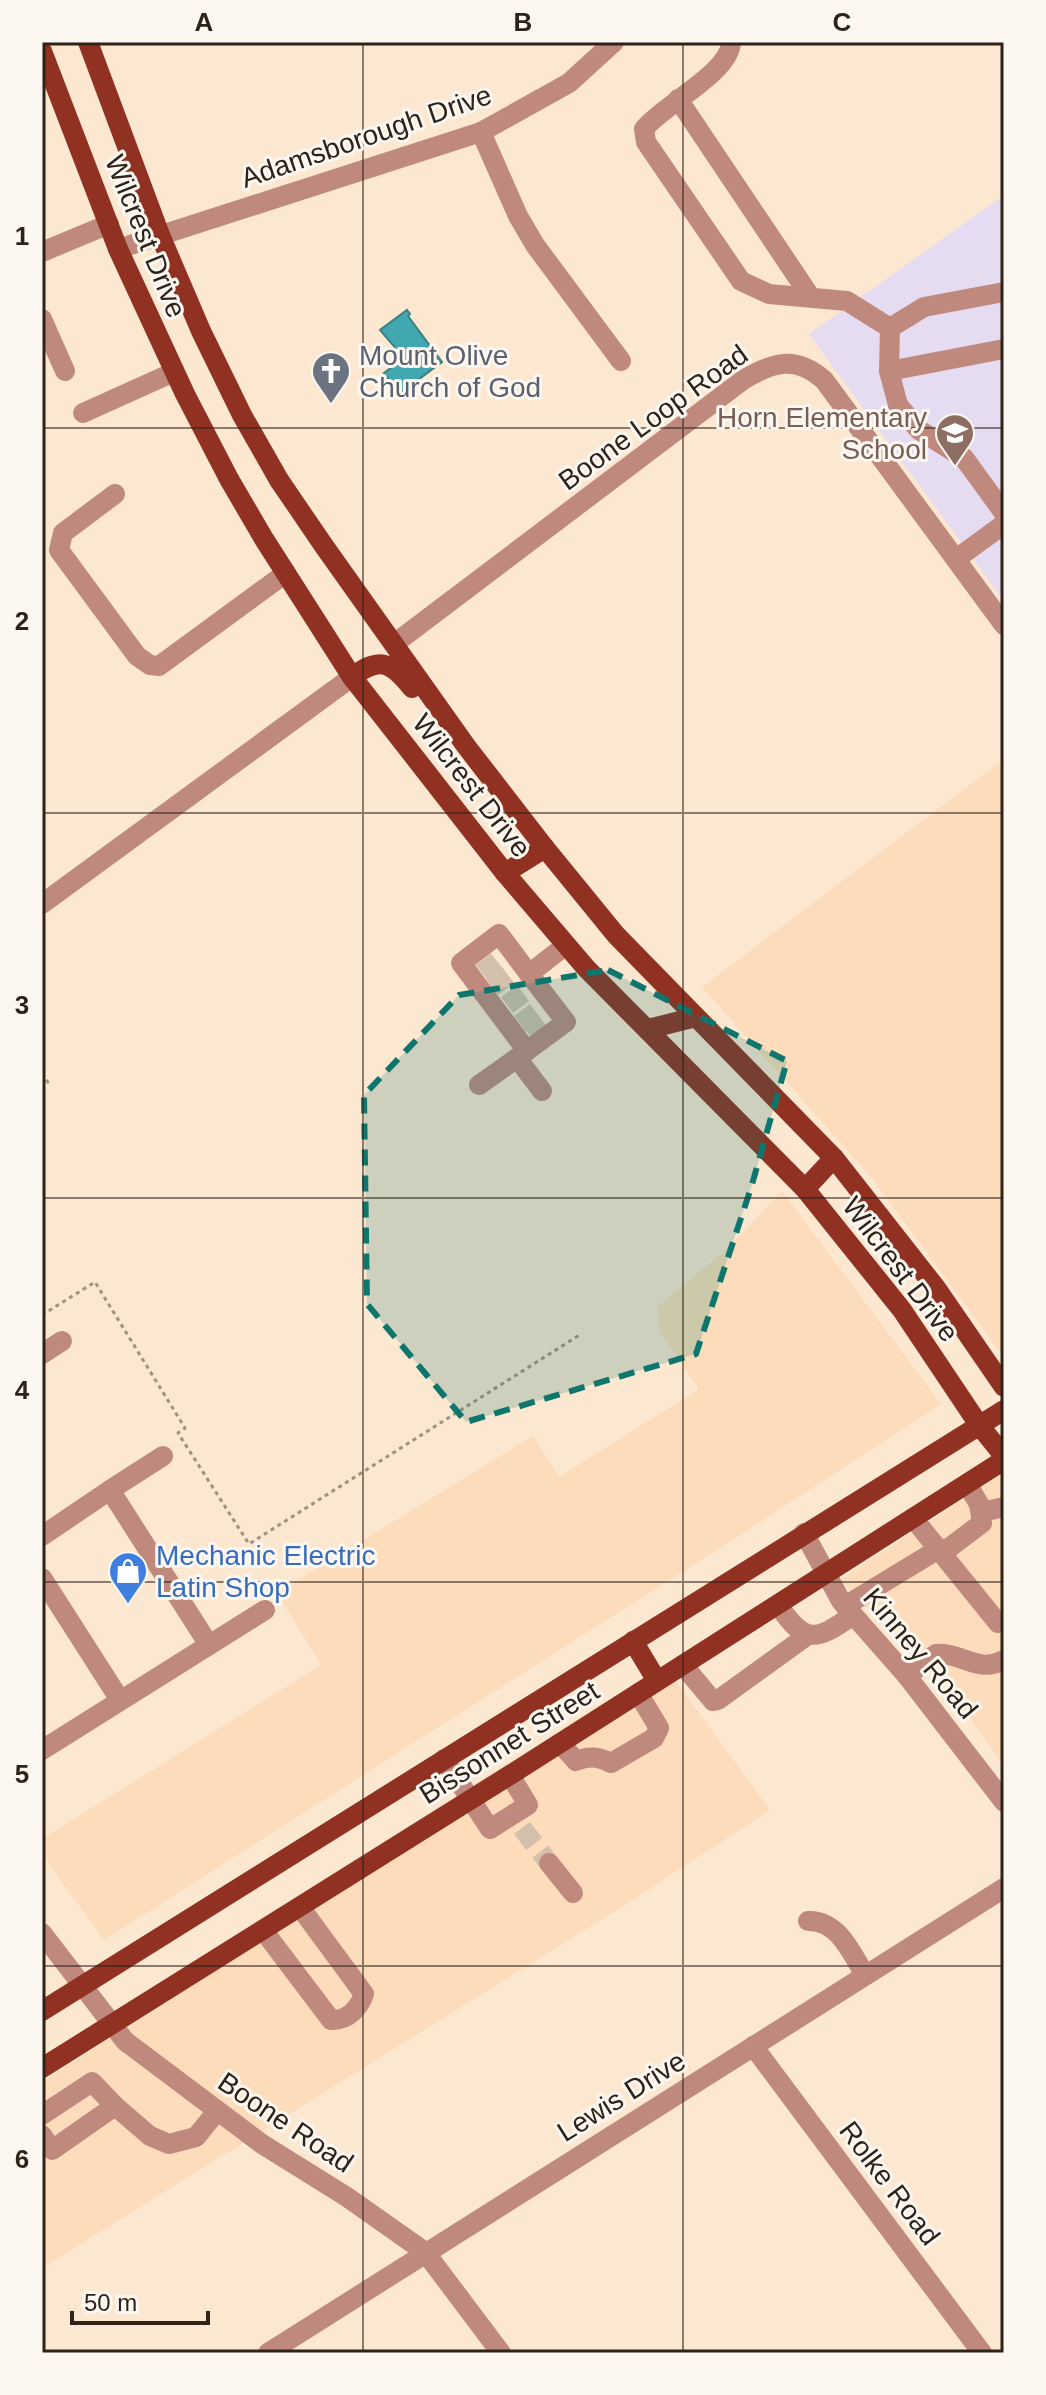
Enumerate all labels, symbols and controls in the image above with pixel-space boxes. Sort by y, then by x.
text: A [195,7,214,37]
text: B [514,7,532,37]
text: C [833,7,852,37]
street label: Adamsborough Drive [237,79,496,194]
street label: Wilcrest Drive [99,150,192,322]
text: 1 [15,221,29,251]
street label: Boone Loop Road [553,339,754,496]
place label: Mount Olive Church of God [359,340,541,403]
church icon: Mount Olive Church of God [310,350,352,405]
place label: Horn Elementary School [717,402,927,465]
school or university icon: Horn Elementary School [934,412,976,467]
text: 2 [15,606,29,636]
street label: Wilcrest Drive [406,708,537,863]
text: 3 [15,990,29,1020]
street label: Wilcrest Drive [836,1191,965,1348]
text: 4 [15,1375,30,1405]
place label: Mechanic Electric Latin Shop [156,1540,375,1603]
shop icon: Mechanic Electric Latin Shop [107,1550,149,1605]
street label: Kinney Road [857,1582,984,1725]
street label: Bissonnet Street [414,1675,605,1810]
text: 5 [15,1759,29,1789]
street label: Lewis Drive [552,2045,691,2148]
street label: Boone Road [213,2066,359,2179]
street label: Rolke Road [833,2116,946,2251]
text: 6 [15,2144,29,2174]
scale bar [72,2275,208,2325]
text: 50 m [84,2289,137,2316]

